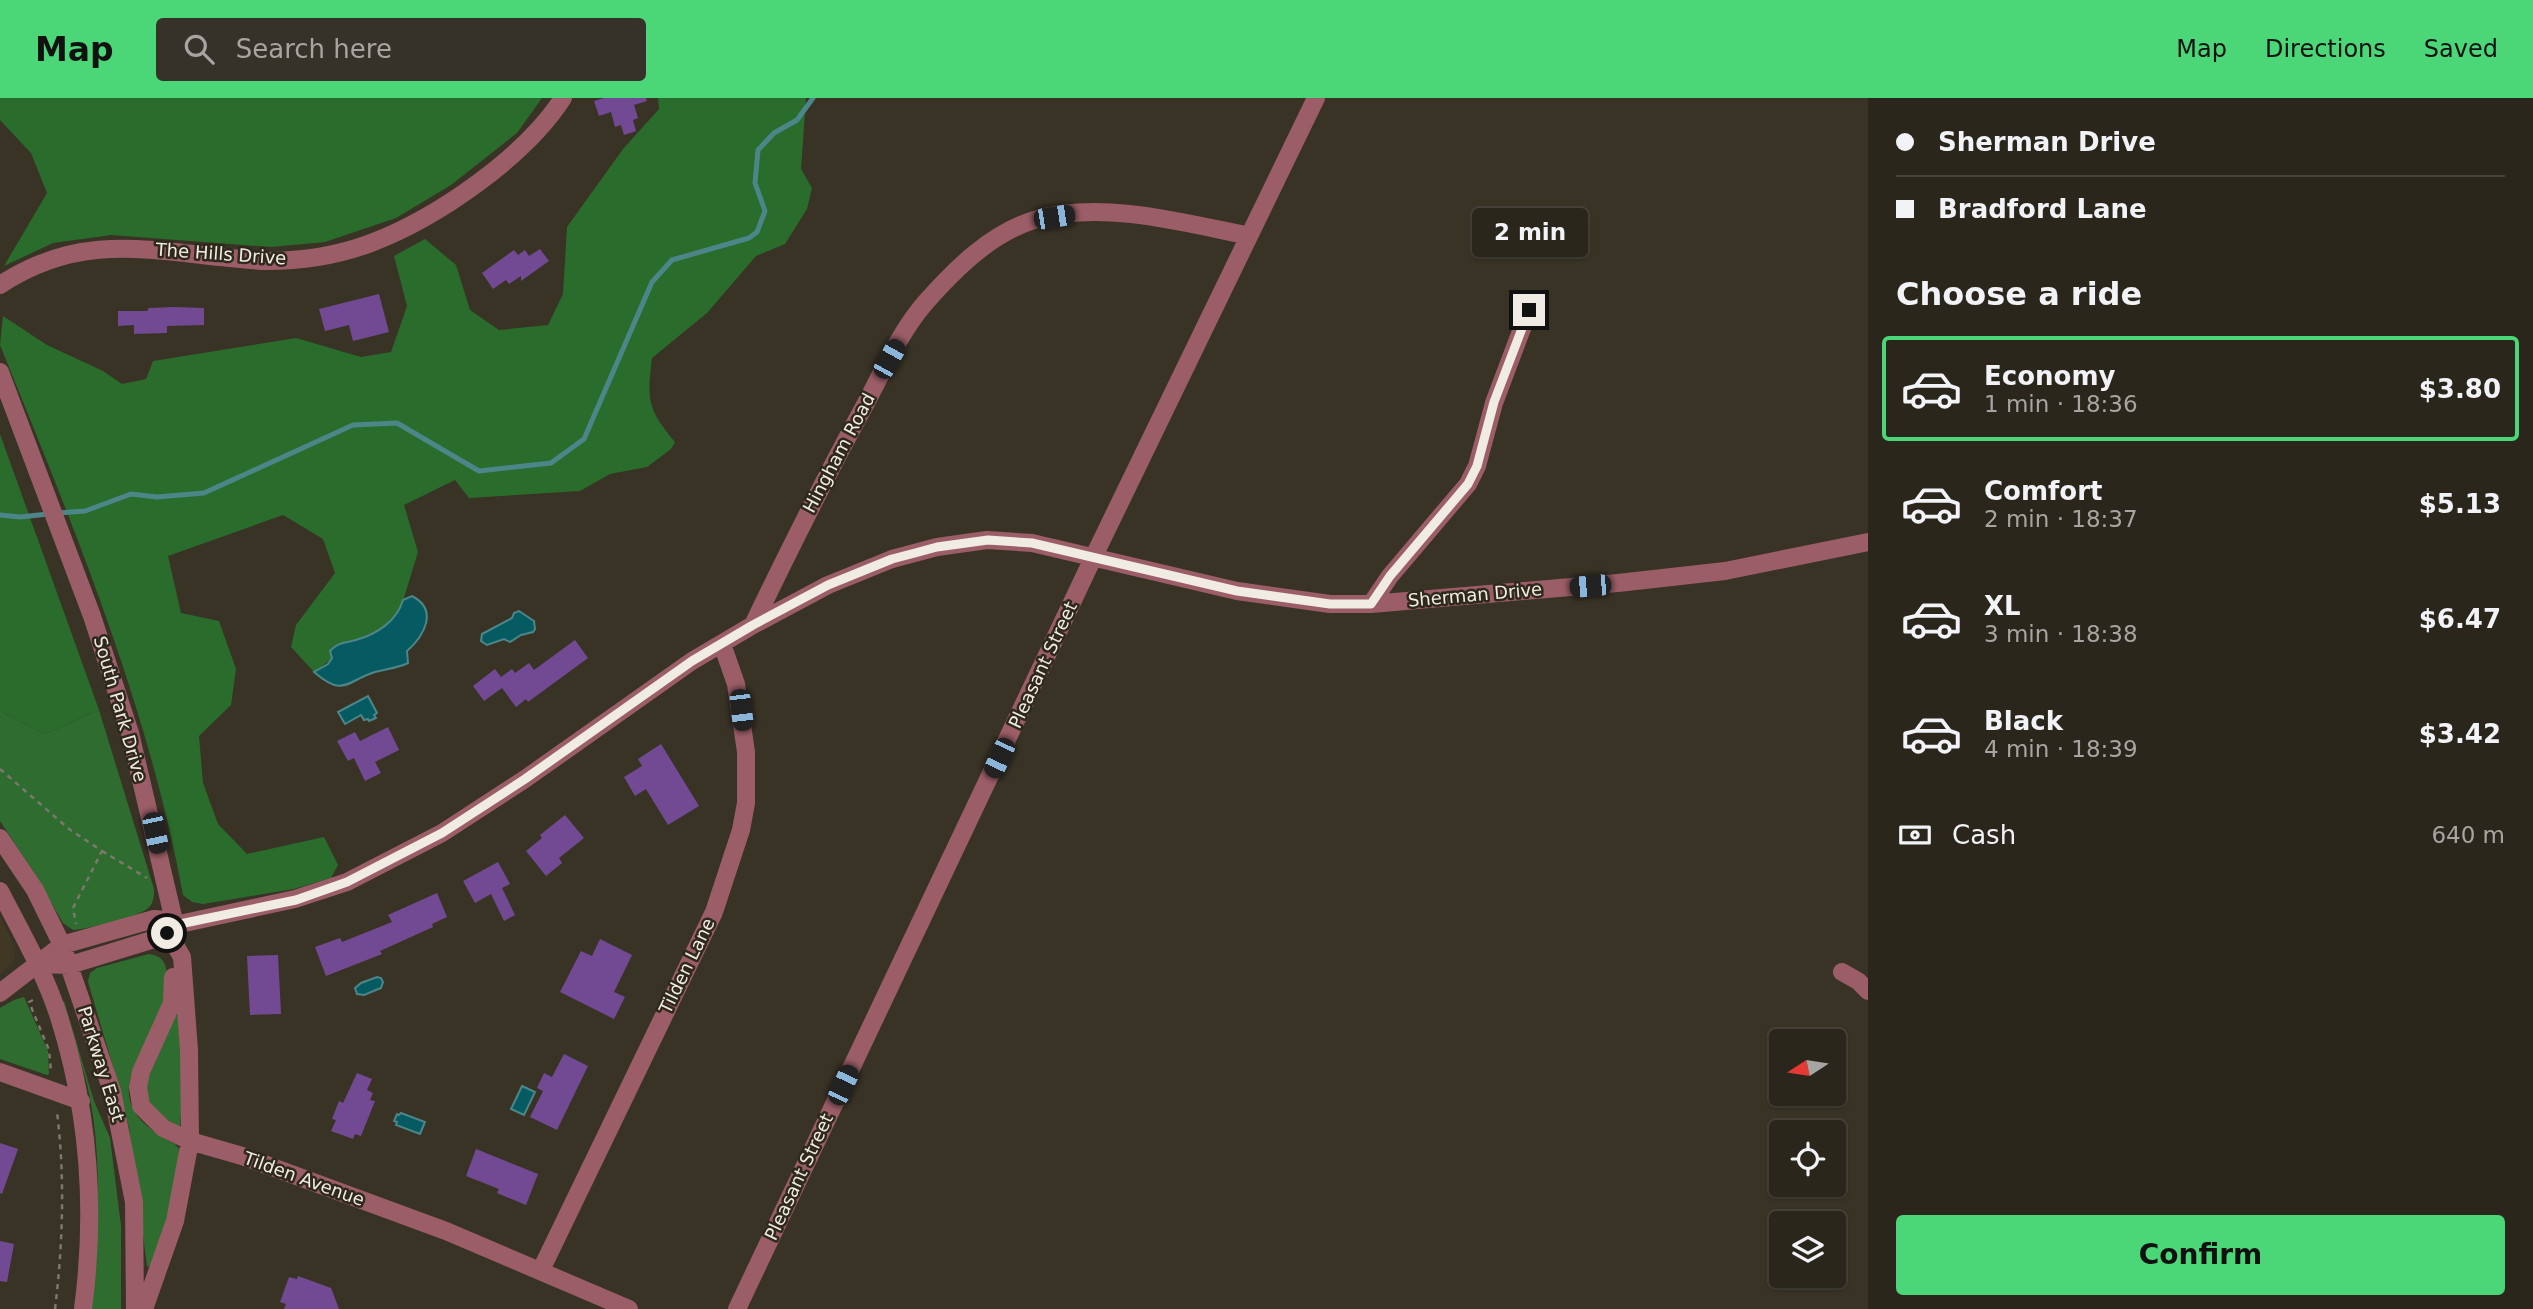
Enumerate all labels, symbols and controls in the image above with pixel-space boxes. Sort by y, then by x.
search box [156,18,646,81]
text: Map [35,30,114,69]
icon: search [180,30,218,68]
text: Search here [236,34,392,64]
text: Map [2176,35,2227,63]
text: Directions [2265,35,2386,63]
text: Saved [2424,35,2498,63]
text: Sherman Drive [1938,127,2156,157]
text: Bradford Lane [1938,194,2147,224]
car [1032,203,1077,231]
callout: 2 min [1471,208,1587,258]
text: 2 min [1494,219,1566,245]
street label: The Hills Drive [154,238,287,269]
text: Choose a ride [1896,275,2142,313]
route end [1513,294,1545,326]
car [870,336,909,382]
icon: car [1900,357,1963,420]
text: Economy [1984,361,2115,391]
text: $3.80 [2419,374,2501,404]
street label: Hingham Road [798,389,879,516]
text: 1 min · 18:36 [1984,391,2138,417]
icon: car [1900,472,1963,535]
text: Comfort [1984,476,2102,506]
text: $5.13 [2419,489,2501,519]
text: 2 min · 18:37 [1984,506,2138,532]
car [1569,574,1612,598]
street label: Sherman Drive [1407,578,1543,611]
icon: car [1900,587,1963,650]
text: XL [1984,591,2021,621]
street label: Pleasant Street [1004,598,1081,731]
text: $6.47 [2419,604,2501,634]
text: 3 min · 18:38 [1984,621,2138,647]
street label: South Park Drive [90,634,151,784]
car [729,688,754,732]
icon: car [1900,702,1963,765]
text: Black [1984,706,2063,736]
text: $3.42 [2419,719,2501,749]
car [981,735,1018,781]
text: 4 min · 18:39 [1984,736,2138,762]
car [141,810,170,856]
icon: cash [1896,816,1934,854]
text: Cash [1952,820,2016,850]
text: 640 m [2431,822,2505,848]
street label: Tilden Lane [654,915,719,1018]
route start [151,917,183,949]
street label: Parkway East [74,1003,129,1124]
north arrow [1769,1029,1846,1106]
map controls [1769,1029,1846,1288]
car [825,1062,862,1108]
street label: Pleasant Street [760,1110,837,1243]
button: locate [1769,1120,1846,1197]
street label: Tilden Avenue [240,1147,367,1210]
button: layers [1769,1211,1846,1288]
button: Confirm [1896,1215,2505,1295]

